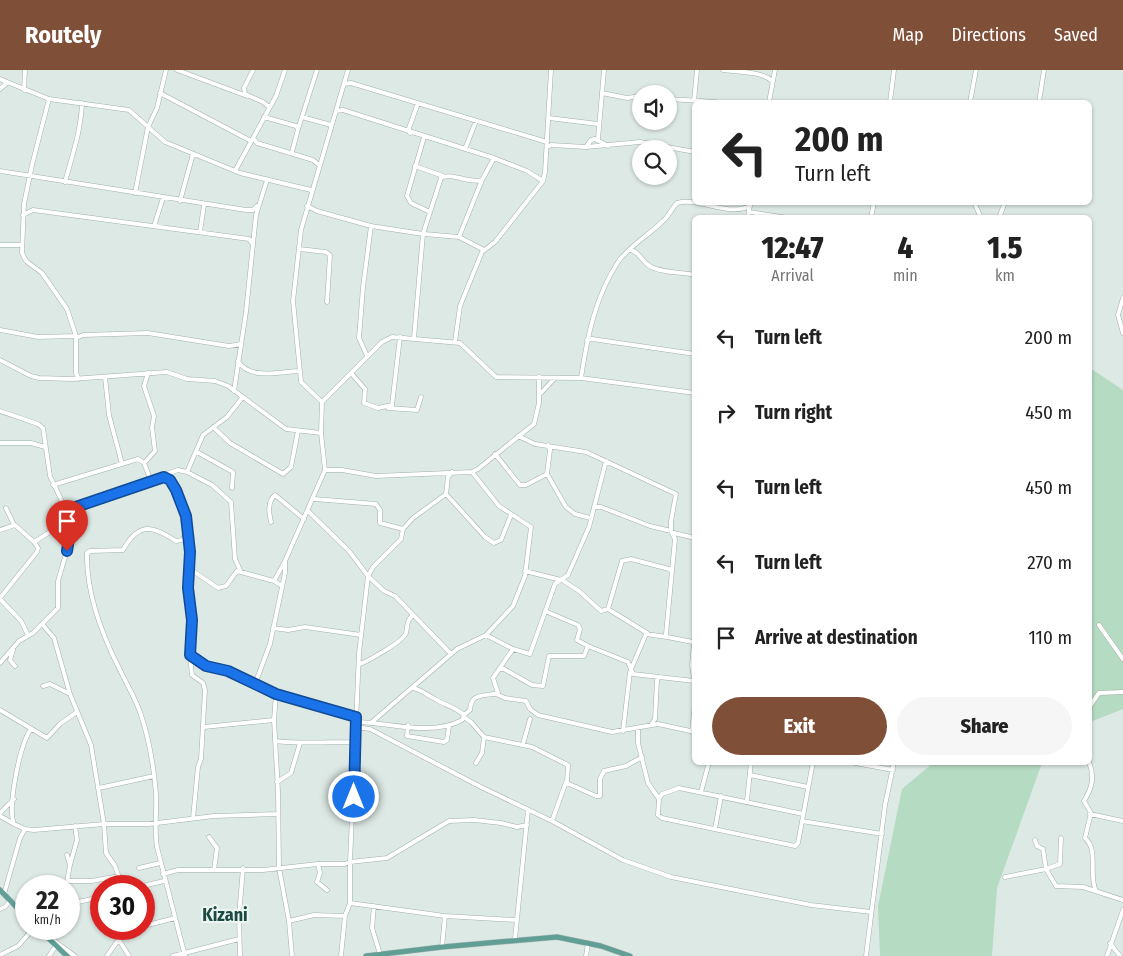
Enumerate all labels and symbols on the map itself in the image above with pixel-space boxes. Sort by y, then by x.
pin [46,500,88,551]
position arrow [327,770,379,822]
speed limit sign: 30 [90,875,155,940]
district label: Kizani [202,904,248,926]

